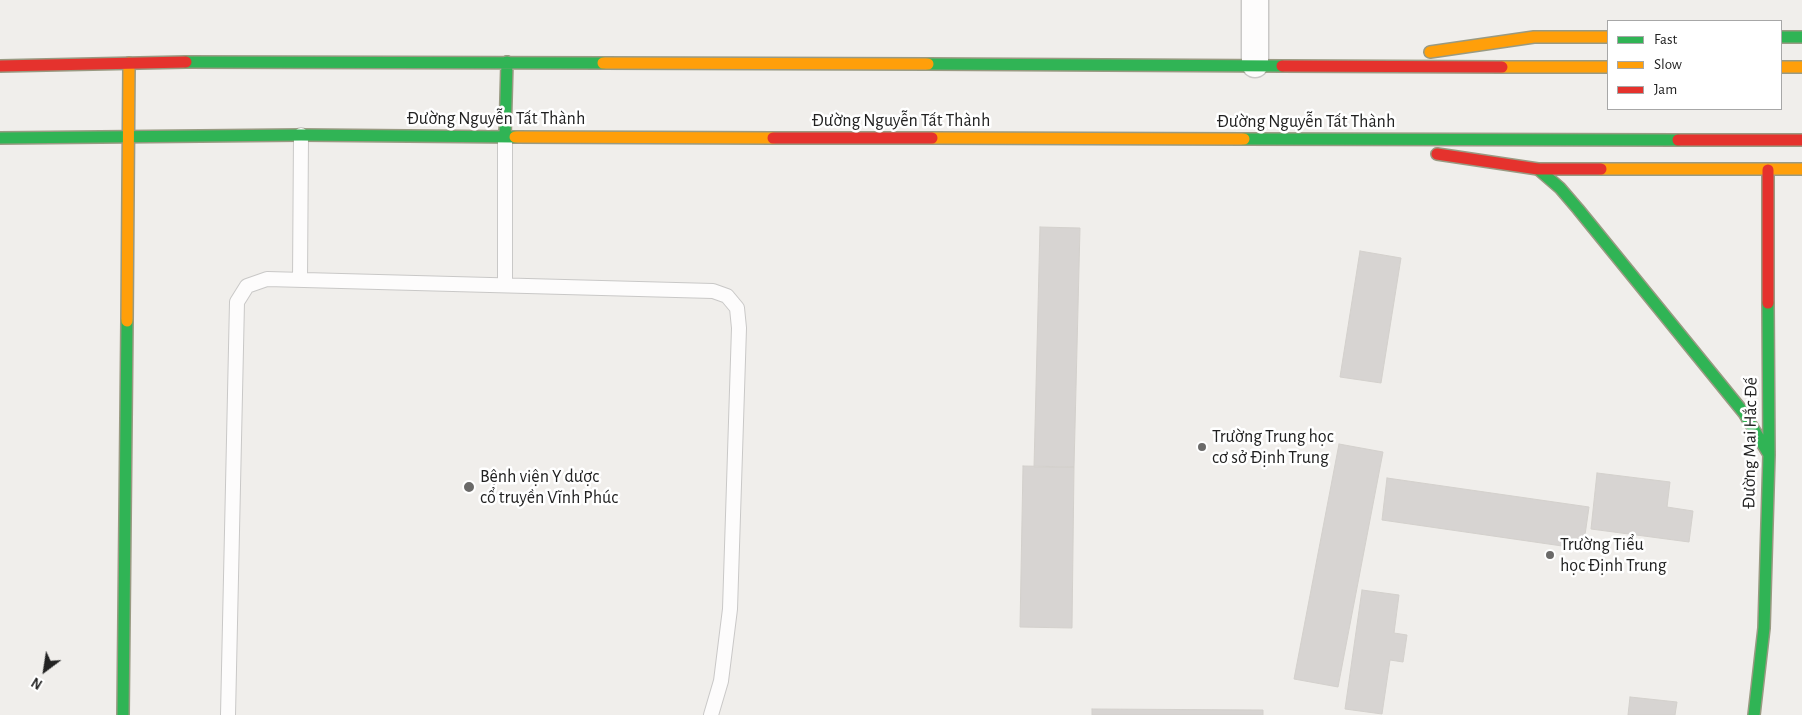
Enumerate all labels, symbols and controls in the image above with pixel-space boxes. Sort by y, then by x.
legend [1607,20,1782,110]
text: Fast [1654,32,1677,47]
text: Slow [1654,57,1682,72]
text: Jam [1654,82,1677,97]
street label: Đường Nguyễn Tất Thành [407,108,585,130]
street label: Đường Nguyễn Tất Thành [812,110,990,132]
street label: Đường Nguyễn Tất Thành [1217,111,1395,133]
street label: Đường Mai Hắc Đế [1738,377,1762,509]
place label: Trường Trung học cơ sở Định Trung [1212,426,1334,468]
marker: Trường Trung học cơ sở Định Trung [1196,441,1208,453]
place label: Bệnh viện Y dược cổ truyền Vĩnh Phúc [480,466,618,508]
marker: Bệnh viện Y dược cổ truyền Vĩnh Phúc [462,480,476,494]
place label: Trường Tiểu học Định Trung [1560,534,1667,576]
marker: Trường Tiểu học Định Trung [1544,549,1556,561]
north arrow [20,645,70,695]
text: N [30,674,45,691]

